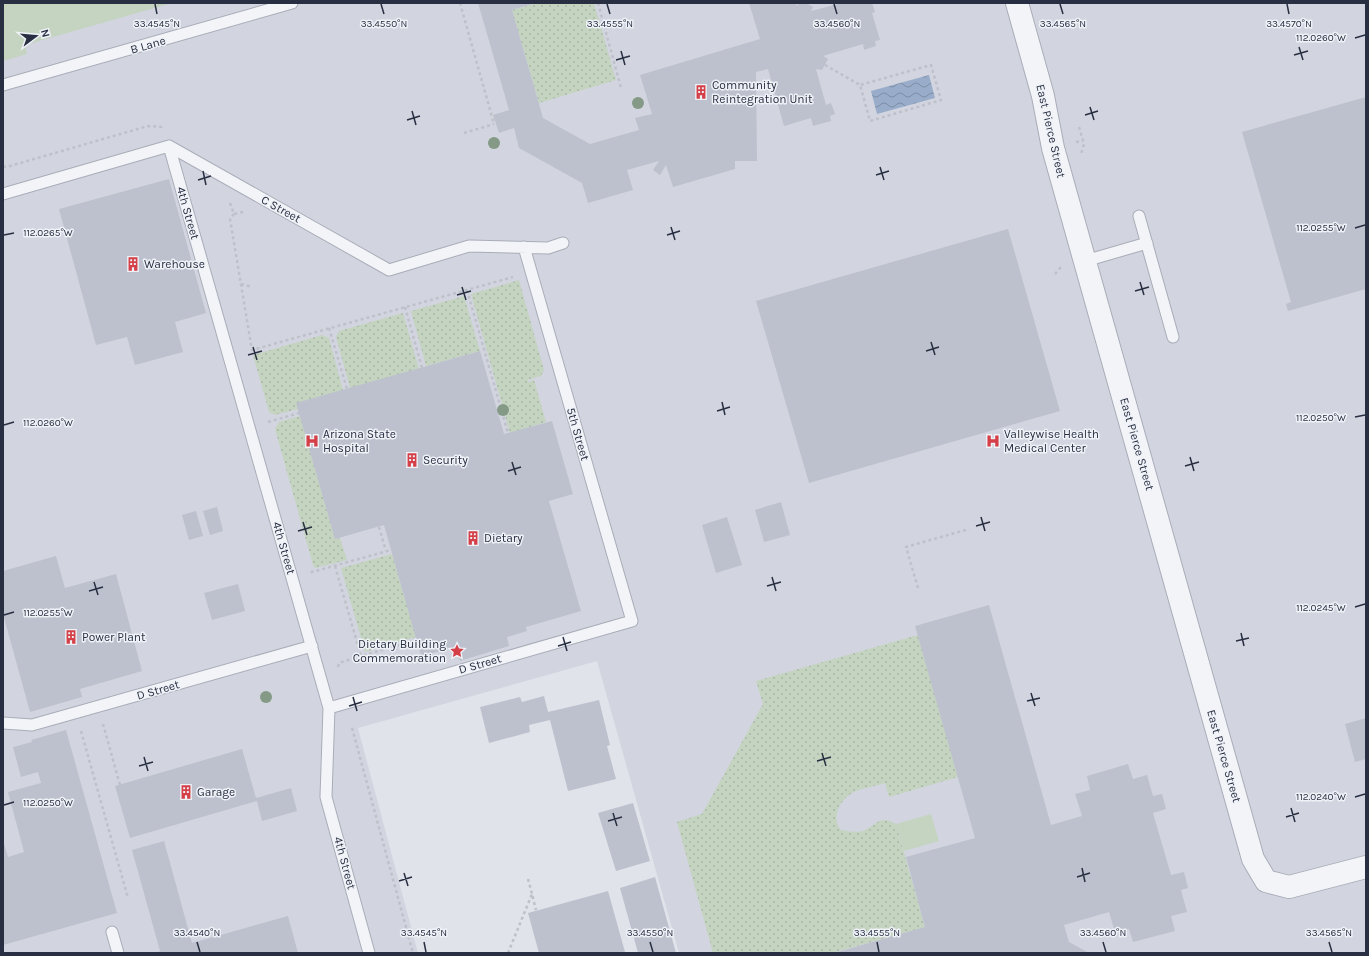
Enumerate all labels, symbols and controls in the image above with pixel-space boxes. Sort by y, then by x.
north arrow [16,16,56,56]
text: 33.4545°N [134,18,180,30]
text: 33.4550°N [361,18,407,30]
text: 33.4555°N [587,18,633,30]
text: 33.4560°N [814,18,860,30]
text: 33.4565°N [1040,18,1086,30]
text: 33.4570°N [1266,18,1312,30]
text: N [38,28,52,39]
text: 112.0260°W [1296,32,1346,44]
street label: B Lane [129,33,167,57]
place label: Community Reintegration Unit [712,78,813,106]
street label: East Pierce Street [1033,83,1069,180]
building icon: Community Reintegration Unit [693,84,709,100]
street label: 4th Street [174,185,202,241]
street label: C Street [259,192,304,226]
text: 112.0255°W [1296,222,1346,234]
text: 112.0265°W [23,227,73,239]
building icon: Warehouse [125,256,141,272]
place label: Warehouse [144,257,205,271]
street label: East Pierce Street [1117,396,1157,492]
street label: 5th Street [564,406,592,463]
text: 112.0250°W [1296,412,1346,424]
text: 112.0260°W [23,417,73,429]
place label: Arizona State Hospital [323,427,396,455]
place label: Valleywise Health Medical Center [1004,427,1099,455]
hospital icon: Arizona State Hospital [304,433,320,449]
hospital icon: Valleywise Health Medical Center [985,433,1001,449]
building icon: Security [404,452,420,468]
place label: Security [423,453,468,467]
street label: 4th Street [270,520,298,576]
building icon: Dietary [465,530,481,546]
place label: Dietary [484,531,523,545]
text: 112.0245°W [1296,602,1346,614]
text: 112.0255°W [23,607,73,619]
building icon: Power Plant [63,629,79,645]
place label: Power Plant [82,630,146,644]
place label: Dietary Building Commemoration [353,637,446,665]
place icon: Dietary Building Commemoration [449,643,465,659]
street label: D Street [457,651,503,677]
street label: D Street [135,677,181,703]
street label: East Pierce Street [1204,708,1244,804]
building icon: Garage [178,784,194,800]
place label: Garage [197,785,235,799]
text: 112.0240°W [1296,791,1346,803]
text: 112.0250°W [23,797,73,809]
street label: 4th Street [331,835,359,891]
text: 33.4540°N [174,927,220,939]
text: 33.4545°N [401,927,447,939]
text: 33.4550°N [627,927,673,939]
text: 33.4555°N [854,927,900,939]
text: 33.4560°N [1080,927,1126,939]
text: 33.4565°N [1306,927,1352,939]

